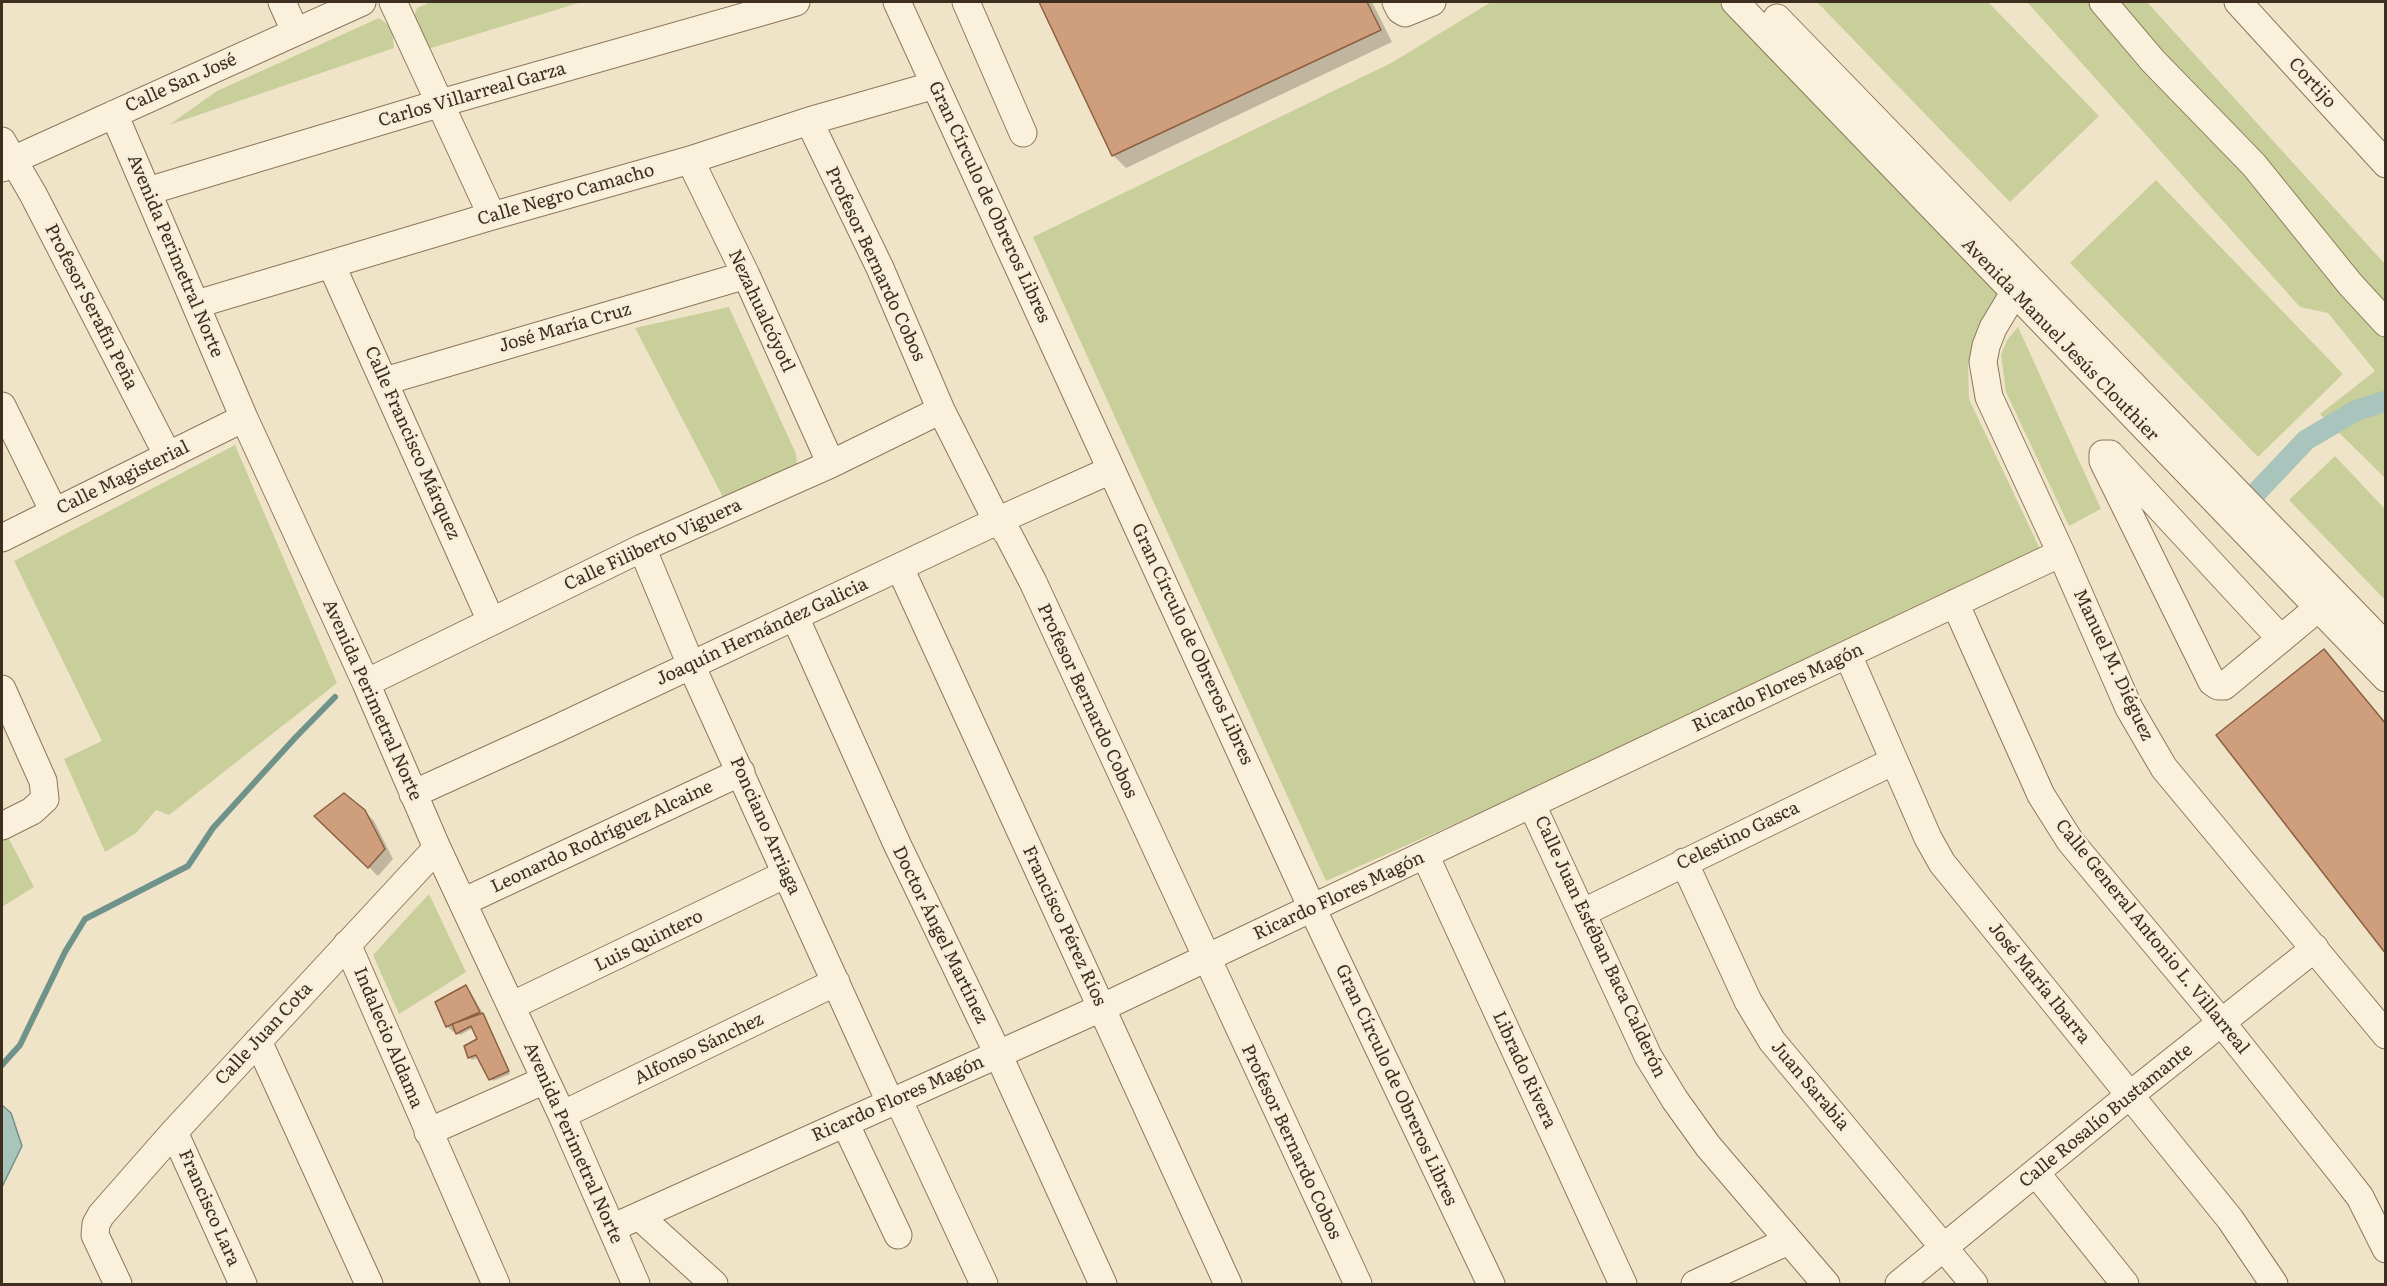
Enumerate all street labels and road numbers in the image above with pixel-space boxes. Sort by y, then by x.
street label: Calle San José [122,49,240,117]
street label: Cortijo [2284,53,2340,113]
street label: Carlos Villarreal Garza [376,58,568,132]
street label: Gran Círculo de Obreros Libres [923,78,1055,326]
street label: Avenida Perimetral Norte [122,151,228,361]
street label: Calle Negro Camacho [475,159,657,231]
street label: Profesor Bernardo Cobos [820,163,930,365]
street label: Profesor Serafín Peña [40,220,142,394]
street label: Avenida Manuel Jesús Clouthier [1957,234,2163,446]
street label: Nezahualcóyotl [723,246,799,376]
street label: José María Cruz [496,299,634,357]
street label: Calle Francisco Márquez [360,343,464,543]
street label: Calle Magisterial [53,437,193,519]
street label: Calle Filiberto Viguera [561,494,745,596]
street label: Gran Círculo de Obreros Libres [1126,520,1258,768]
street label: Joaquín Hernández Galicia [653,573,871,691]
street label: Manuel M. Diéguez [2068,586,2158,744]
street label: Avenida Perimetral Norte [318,596,426,804]
street label: Profesor Bernardo Cobos [1032,600,1142,802]
street label: Ricardo Flores Magón [1689,639,1867,737]
street label: Ponciano Arriaga [725,754,805,898]
street label: Leonardo Rodríguez Alcaine [488,776,716,898]
street label: Celestino Gasca [1673,797,1803,875]
street label: Calle Juan Estéban Baca Calderón [1530,813,1670,1081]
street label: Calle General Antonio L. Villarreal [2051,815,2253,1059]
street label: Doctor Ángel Martínez [888,843,992,1027]
street label: Francisco Pérez Ríos [1017,843,1111,1009]
street label: Ricardo Flores Magón [1250,847,1428,945]
street label: Luis Quintero [591,905,707,977]
street label: José María Ibarra [1983,918,2095,1048]
street label: Gran Círculo de Obreros Libres [1330,961,1462,1209]
street label: Indalecio Aldama [349,964,427,1112]
street label: Calle Juan Cota [211,978,317,1090]
street label: Alfonso Sánchez [631,1008,767,1090]
street label: Librado Rivera [1487,1008,1561,1132]
street label: Juan Sarabia [1766,1037,1854,1135]
street label: Avenida Perimetral Norte [519,1039,627,1247]
street label: Calle Rosalío Bustamante [2015,1039,2197,1193]
street label: Profesor Bernardo Cobos [1236,1041,1346,1243]
street label: Ricardo Flores Magón [809,1051,987,1147]
street label: Francisco Lara [174,1146,244,1270]

